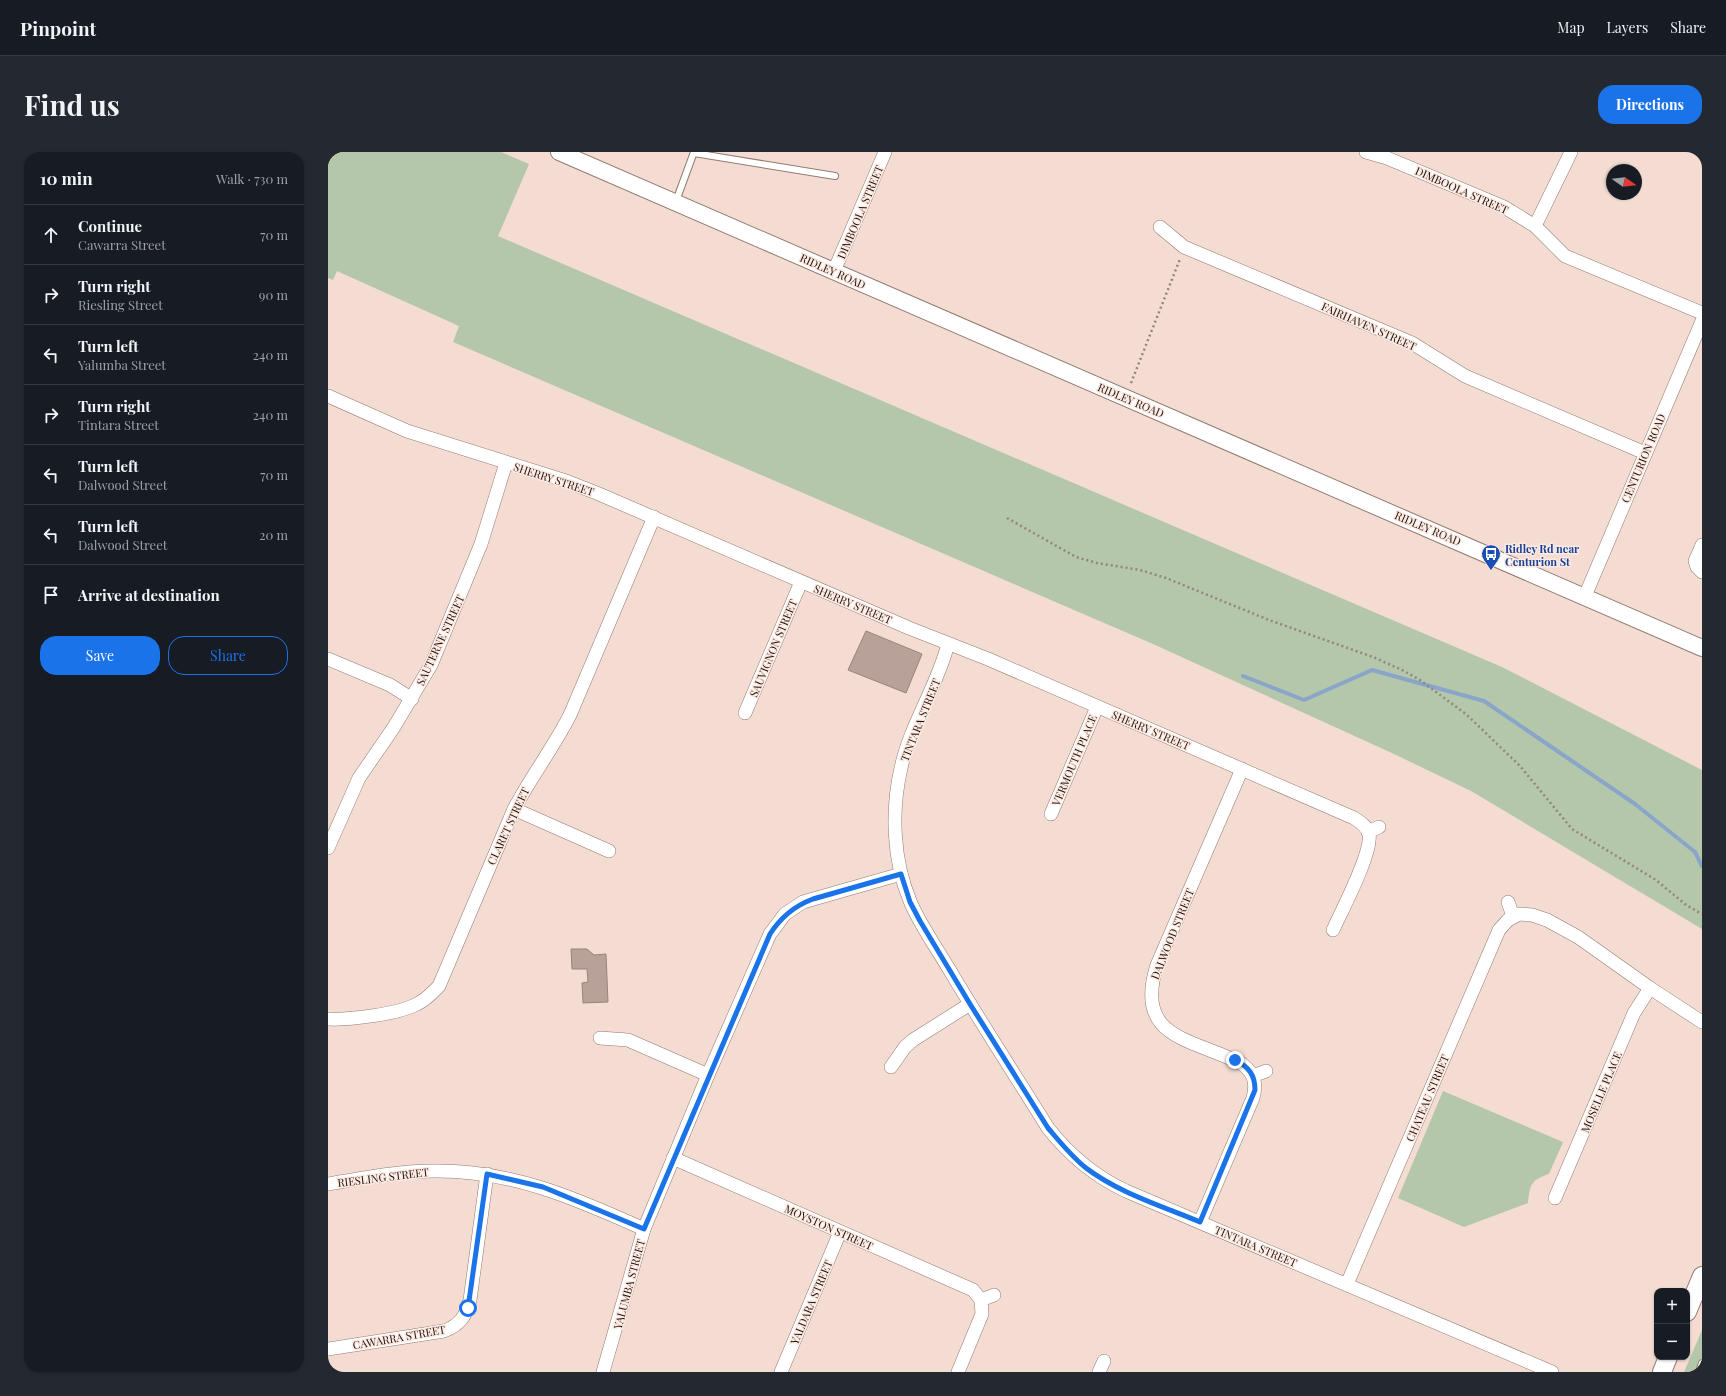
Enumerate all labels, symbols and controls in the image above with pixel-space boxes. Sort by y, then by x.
text: Pinpoint [20,15,96,41]
text: Map [1557,18,1585,37]
text: Layers [1607,18,1648,37]
text: Share [1670,18,1706,37]
button: Directions [1598,85,1702,124]
text: Find us [24,86,120,123]
street label: DIMBOOLA STREET [833,163,887,261]
street label: DIMBOOLA STREET [1413,163,1511,217]
north arrow [1606,164,1642,200]
text: 10 min [40,167,93,189]
text: Walk · 730 m [216,170,288,187]
text: Continue [78,216,142,236]
icon: ahead [40,224,62,246]
text: 70 m [260,226,288,243]
text: Cawarra Street [78,236,166,253]
street label: RIDLEY ROAD [798,250,868,292]
text: Turn right [78,276,151,296]
icon: right [40,284,62,306]
text: 90 m [259,286,288,303]
text: Riesling Street [78,296,163,313]
street label: FAIRHAVEN STREET [1319,298,1419,354]
text: Turn left [78,336,139,356]
icon: left [40,344,62,366]
text: 240 m [253,346,288,363]
text: Yalumba Street [78,356,166,373]
street label: RIDLEY ROAD [1096,379,1166,421]
text: Turn right [78,396,151,416]
icon: right [40,404,62,426]
text: 240 m [253,406,288,423]
street label: CENTURION ROAD [1617,411,1669,505]
text: Tintara Street [78,416,159,433]
text: Turn left [78,456,139,476]
street label: SHERRY STREET [512,459,596,499]
icon: left [40,464,62,486]
text: 70 m [260,466,288,483]
text: Dalwood Street [78,476,167,493]
street label: RIDLEY ROAD [1393,507,1463,549]
text: Turn left [78,516,139,536]
icon: left [40,524,62,546]
text: 20 m [259,526,288,543]
text: Dalwood Street [78,536,167,553]
place label: Ridley Rd near Centurion St [1505,541,1580,569]
bus stop icon: Ridley Rd near Centurion St [1480,543,1502,571]
street label: SHERRY STREET [812,581,895,627]
icon: arrive [40,584,62,606]
text: Arrive at destination [78,585,220,605]
street label: SAUTERNE STREET [412,592,468,688]
street label: SAUVIGNON STREET [746,597,800,699]
button: Save [40,636,160,675]
button: Share [168,636,288,675]
street label: TINTARA STREET [897,676,944,764]
street label: SHERRY STREET [1110,707,1193,753]
street label: VERMOUTH PLACE [1048,712,1100,809]
street label: CLARET STREET [483,785,533,867]
street label: DALWOOD STREET [1147,886,1197,982]
street label: MOSELLE PLACE [1577,1049,1625,1135]
route end [1226,1051,1244,1069]
street label: CHATEAU STREET [1402,1052,1452,1144]
street label: RIESLING STREET [336,1164,430,1190]
street label: MOYSTON STREET [782,1201,876,1253]
street label: TINTARA STREET [1212,1222,1300,1270]
street label: YALUMBA STREET [609,1237,648,1332]
street label: YALDARA STREET [786,1257,836,1348]
map controls [1654,1288,1690,1360]
button: + [1654,1288,1690,1324]
route start [459,1299,477,1317]
street label: CAWARRA STREET [351,1321,447,1353]
button: − [1654,1324,1690,1360]

